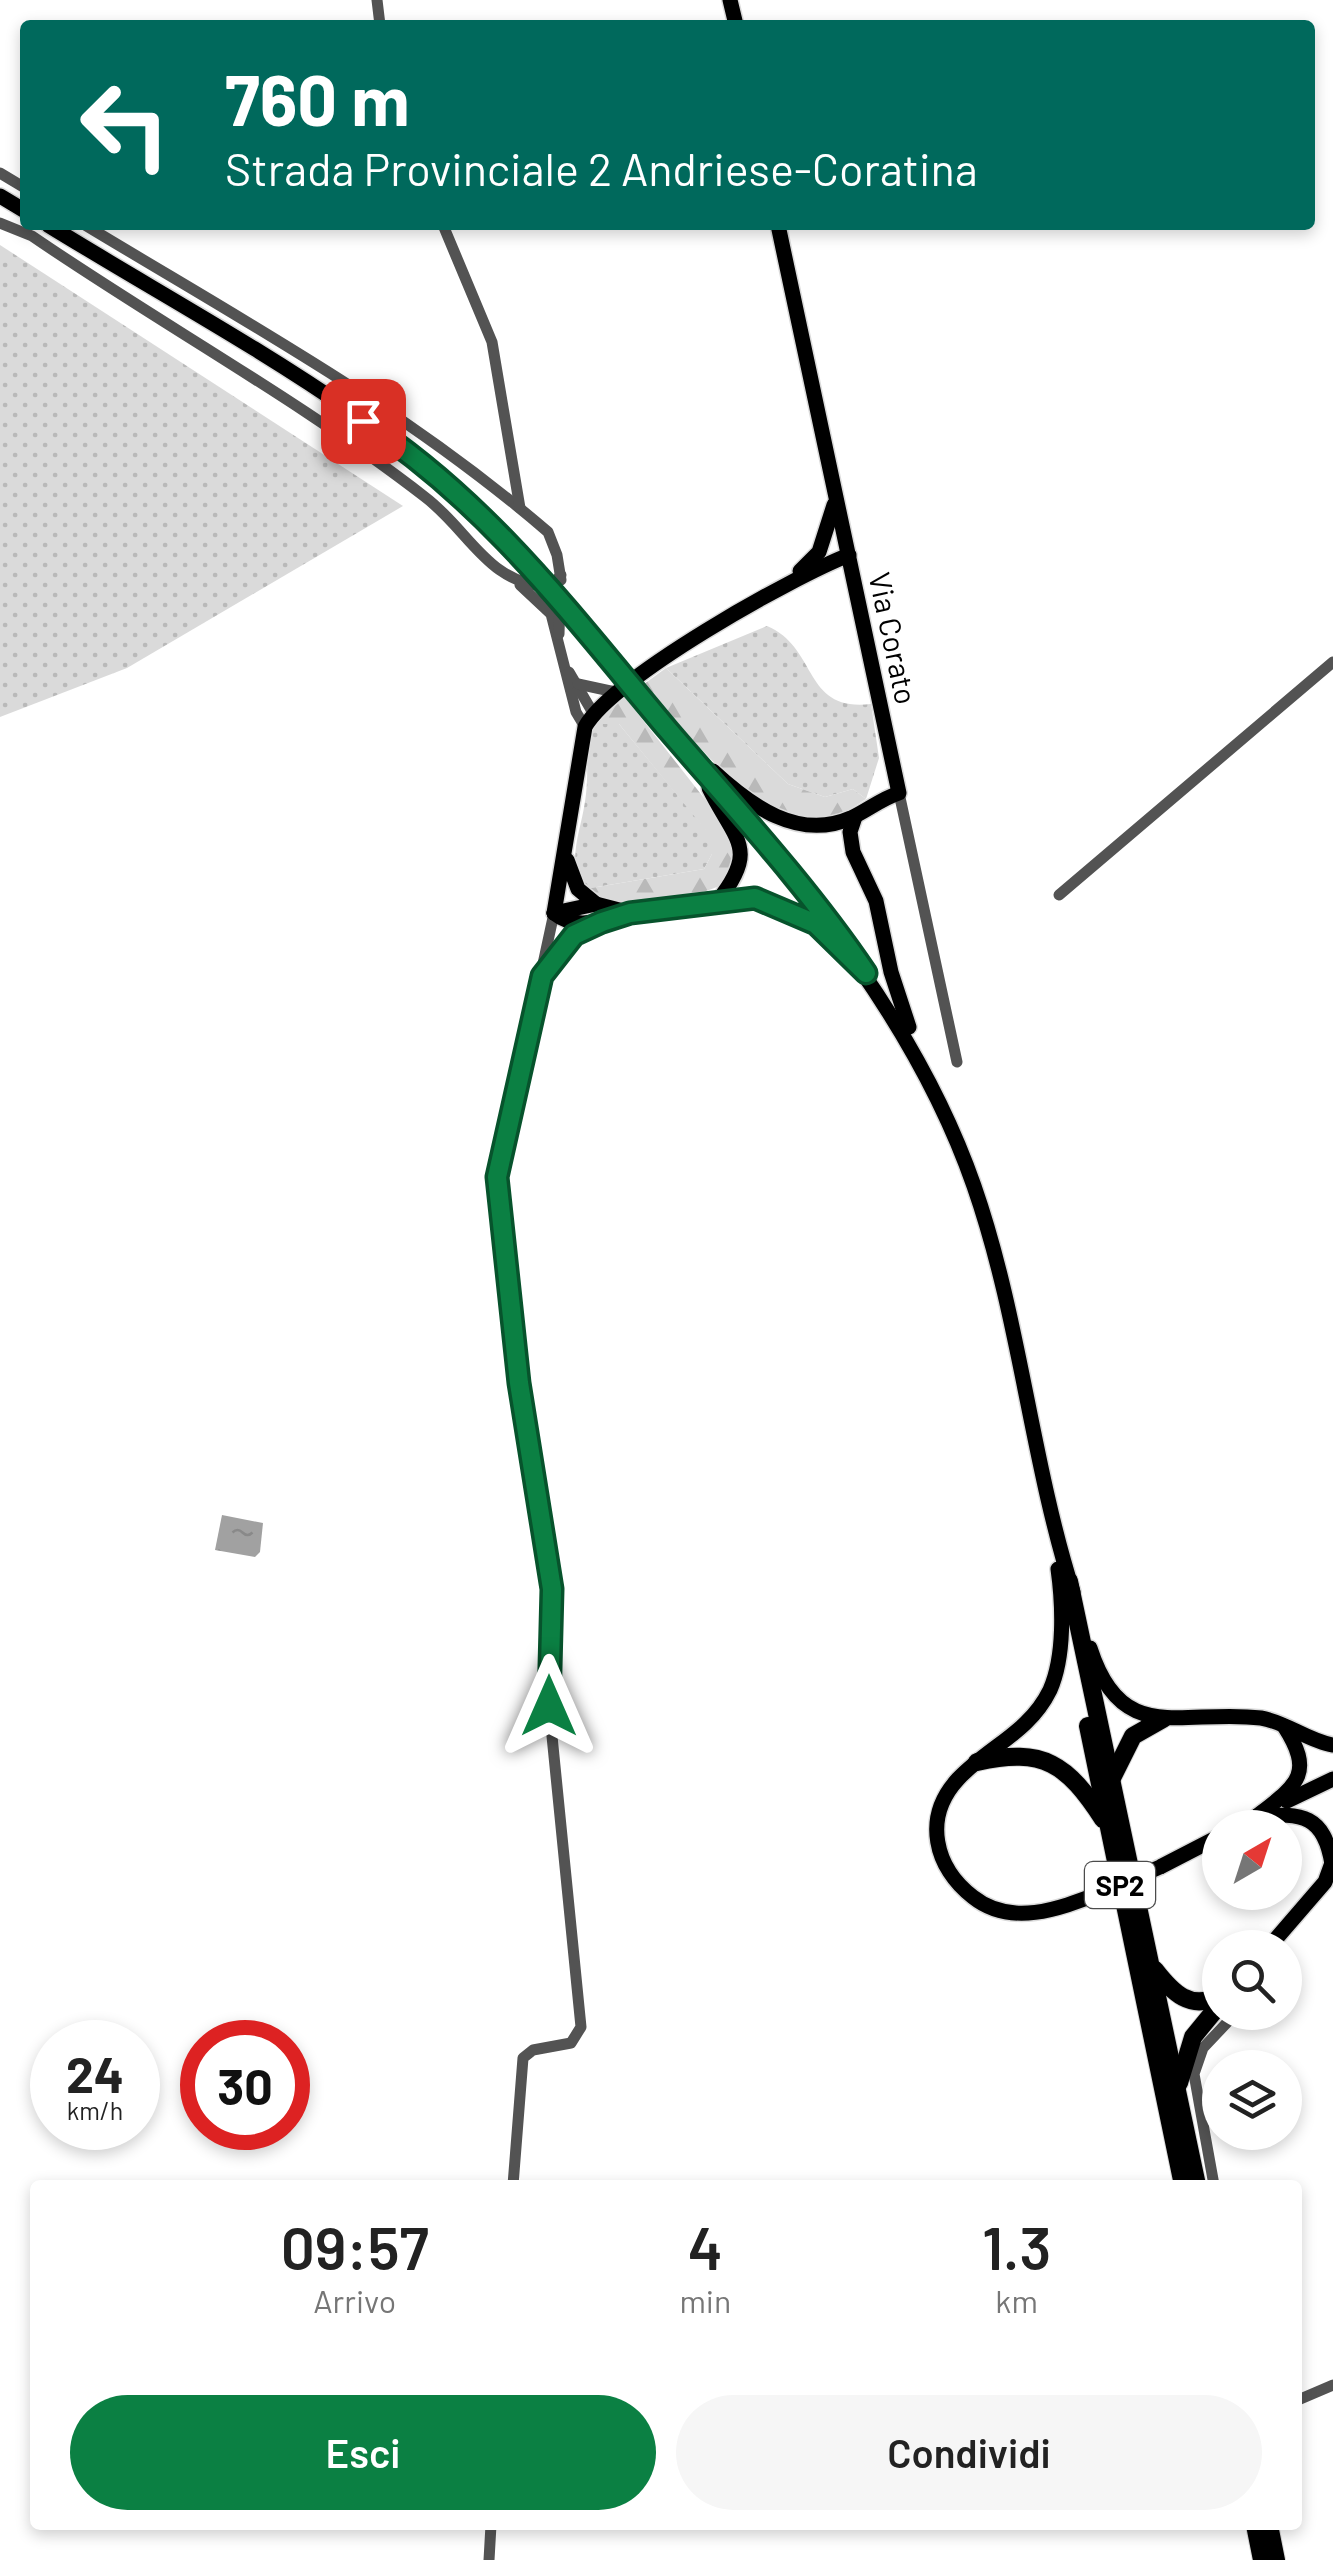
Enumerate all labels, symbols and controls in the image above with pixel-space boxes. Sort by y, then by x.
text: 760 m [225,56,410,140]
icon: left [60,60,190,190]
text: Strada Provinciale 2 Andriese-Coratina [225,141,978,195]
pin [321,379,406,464]
icon: arrive [336,394,391,449]
street label: Via Corato [862,569,926,707]
position arrow [497,1654,601,1758]
north arrow [1202,1810,1302,1910]
map controls [1202,1810,1302,2150]
road number: SP2 [1085,1862,1155,1908]
button: search [1202,1930,1302,2030]
speed limit sign: 30 [180,2020,310,2150]
text: 24 [66,2043,124,2103]
button: layers [1202,2050,1302,2150]
text: km/h [67,2095,123,2125]
text: 09:57 [281,2210,429,2282]
text: 4 [688,2210,723,2282]
text: 1.3 [982,2210,1051,2282]
text: Arrivo [313,2281,396,2319]
text: min [679,2281,731,2319]
text: km [995,2281,1038,2319]
button: Esci [70,2395,656,2510]
button: Condividi [676,2395,1262,2510]

